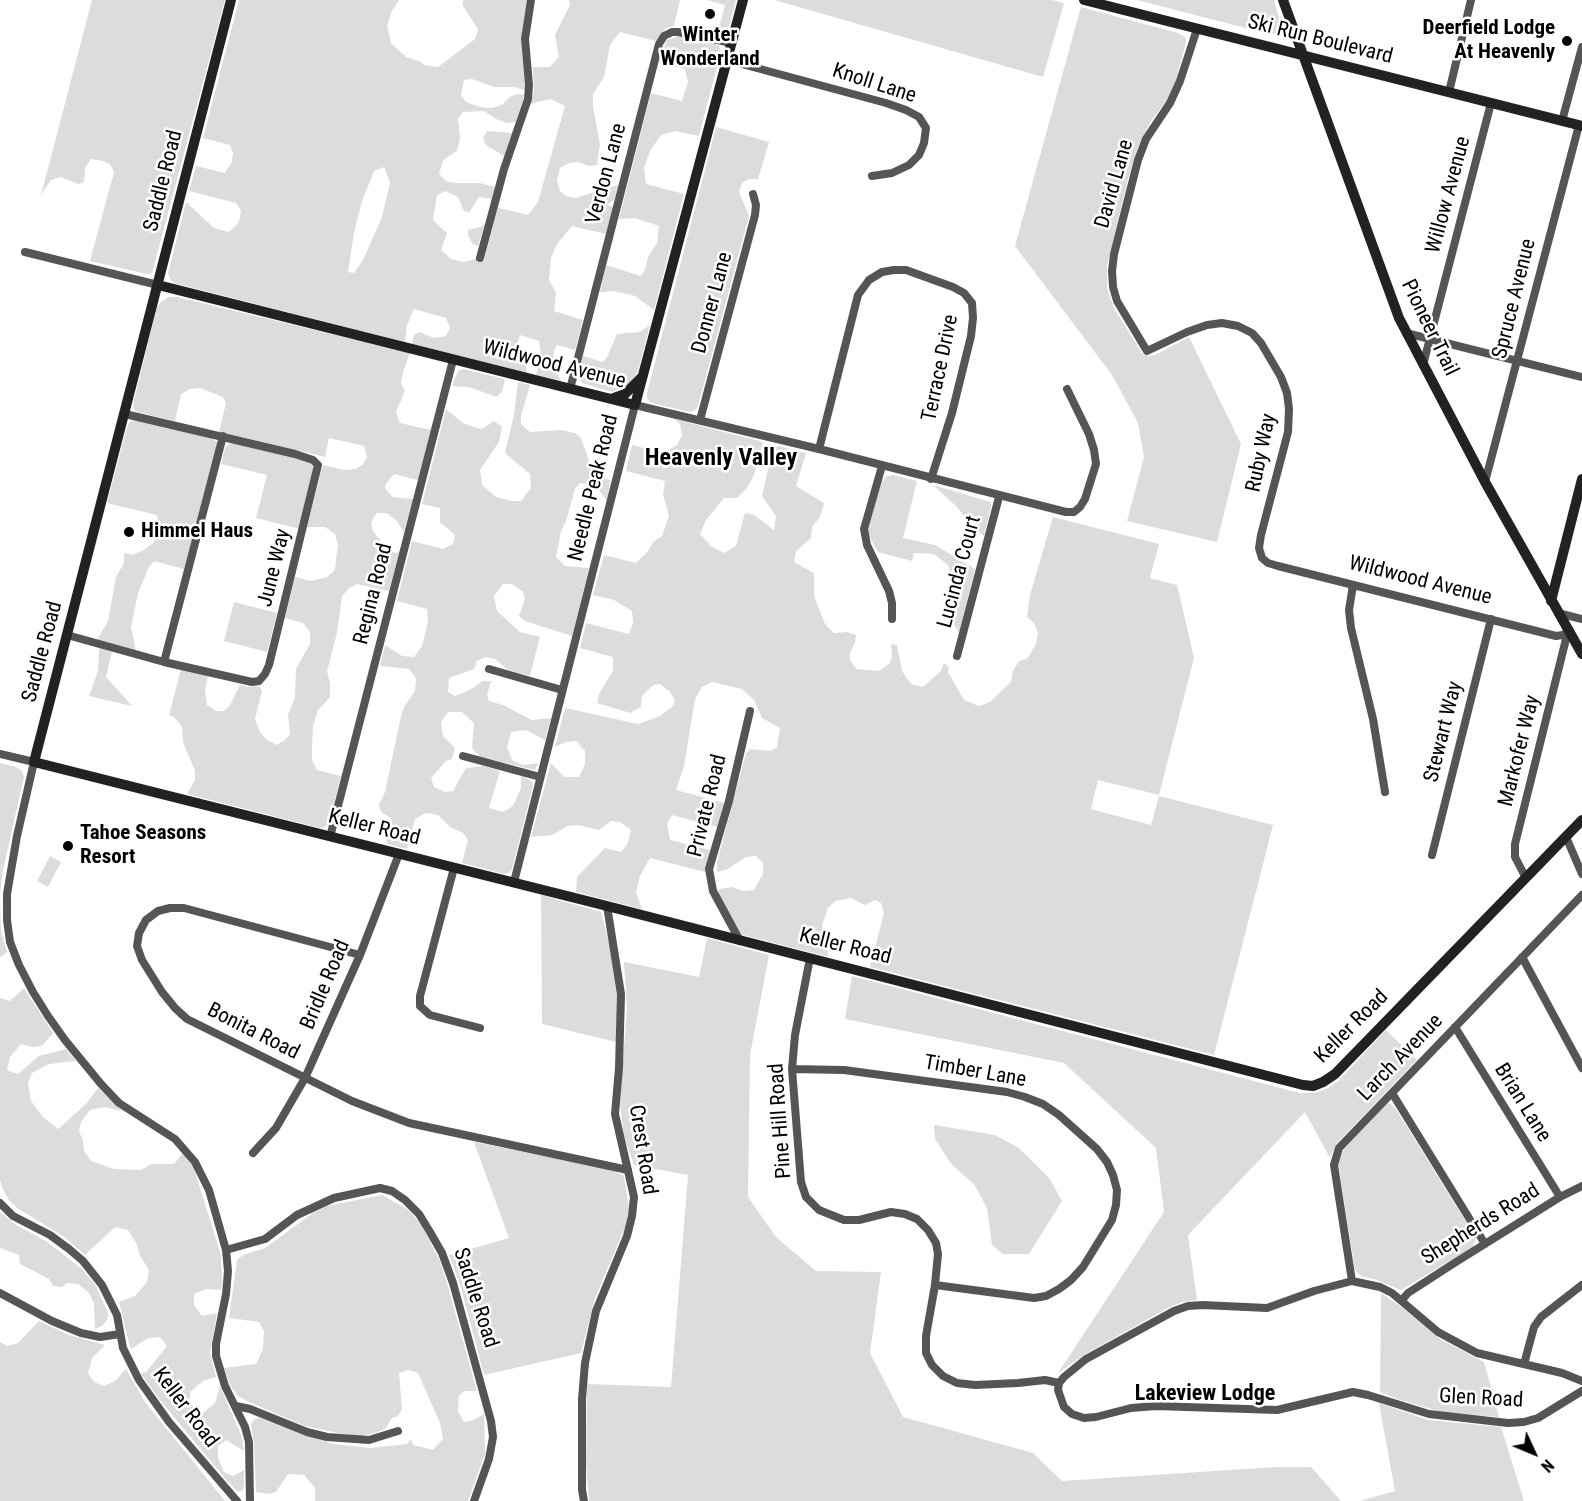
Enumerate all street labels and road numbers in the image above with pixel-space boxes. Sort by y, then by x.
street label: Ski Run Boulevard [1245,10,1395,70]
street label: Knoll Lane [829,59,919,109]
street label: Verdon Lane [581,121,633,227]
street label: Saddle Road [139,128,189,234]
street label: Willow Avenue [1421,134,1477,256]
street label: David Lane [1090,137,1140,231]
street label: Spruce Avenue [1488,236,1542,362]
street label: Donner Lane [687,250,739,356]
street label: Pioneer Trail [1395,276,1463,380]
street label: Terrace Drive [917,312,965,424]
street label: Wildwood Avenue [480,335,628,395]
street label: Needle Peak Road [564,412,624,564]
street label: Ruby Way [1241,412,1283,494]
street label: Lucinda Court [933,513,987,631]
street label: June Way [253,526,297,610]
street label: Regina Road [349,541,399,647]
street label: Wildwood Avenue [1346,551,1494,611]
street label: Saddle Road [17,599,69,705]
street label: Stewart Way [1419,679,1469,785]
street label: Markofer Way [1494,693,1546,809]
street label: Private Road [683,752,733,860]
street label: Keller Road [325,804,423,852]
street label: Keller Road [796,923,894,971]
street label: Bridle Road [296,936,356,1034]
street label: Keller Road [1310,985,1394,1069]
street label: Bonita Road [203,998,303,1066]
street label: Larch Avenue [1353,1009,1449,1107]
street label: Timber Lane [922,1051,1028,1093]
street label: Brian Lane [1488,1059,1556,1147]
street label: Pine Hill Road [764,1062,798,1180]
street label: Crest Road [622,1103,662,1197]
street label: Shepherds Road [1417,1179,1545,1271]
street label: Saddle Road [447,1245,503,1351]
street label: Keller Road [147,1363,223,1453]
street label: Glen Road [1438,1384,1524,1414]

